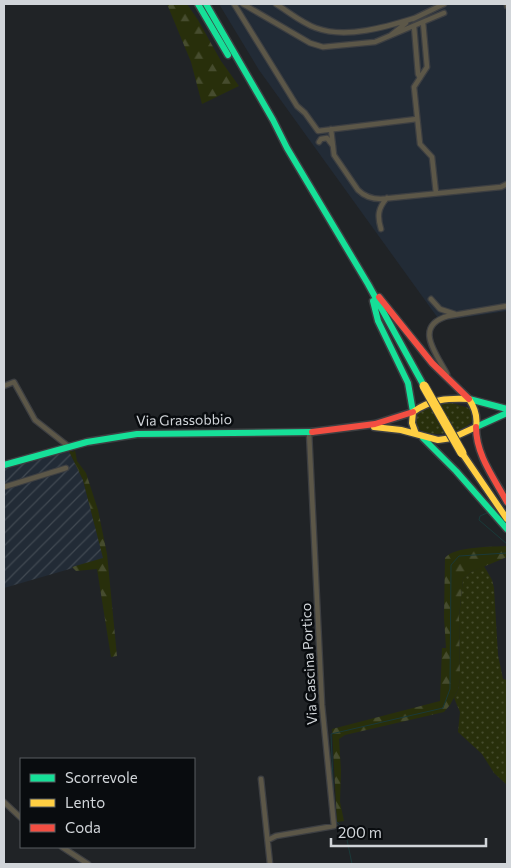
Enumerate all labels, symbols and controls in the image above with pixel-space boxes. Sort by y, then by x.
street label: Via Grassobbio [136,410,232,429]
street label: Via Cascina Portico [297,603,320,725]
legend [20,758,195,848]
text: Scorrevole [65,768,138,786]
text: Lento [65,793,105,811]
scale bar [331,816,486,848]
text: Coda [65,818,101,836]
text: 200 m [338,823,382,841]

